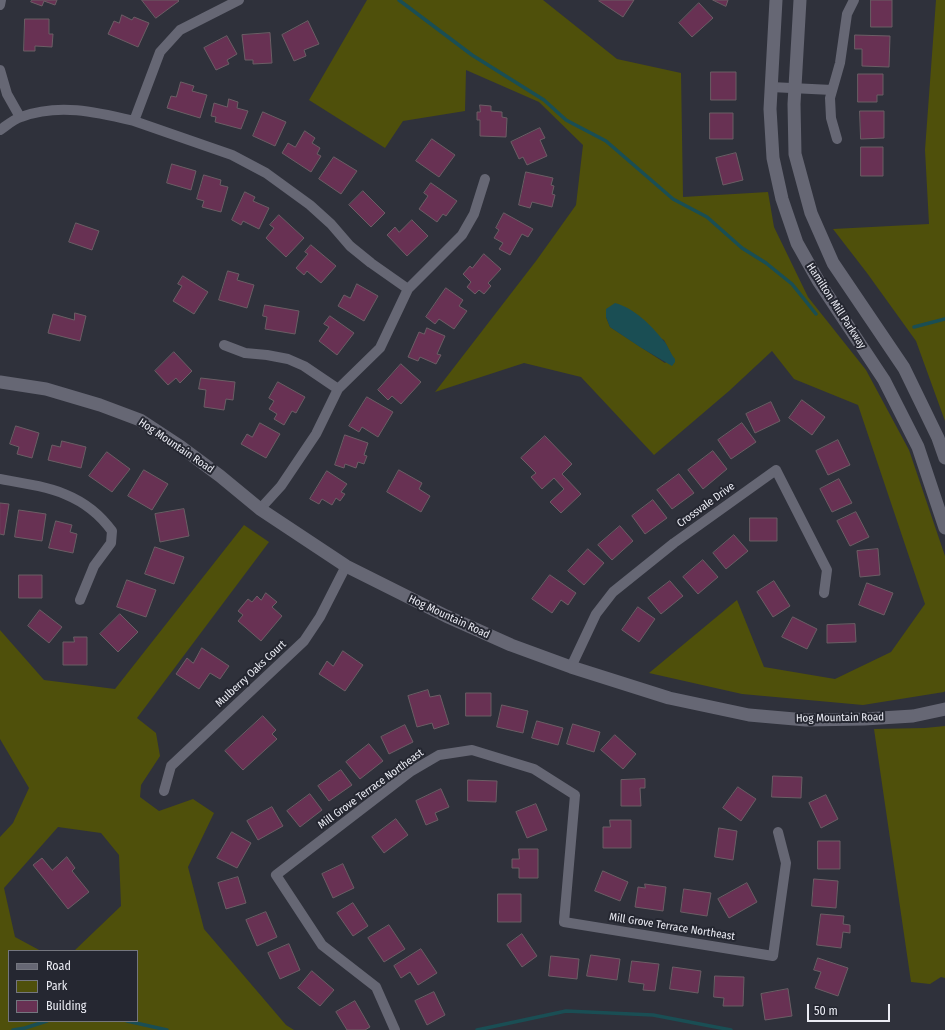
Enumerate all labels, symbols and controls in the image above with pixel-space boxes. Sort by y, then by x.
street label: Hamilton Mill Parkway [803,261,869,351]
street label: Hog Mountain Road [136,416,216,476]
street label: Crossvale Drive [675,480,737,530]
street label: Hog Mountain Road [406,592,492,642]
street label: Mulberry Oaks Court [213,638,289,710]
street label: Hog Mountain Road [796,711,884,725]
street label: Mill Grove Terrace Northeast [316,746,426,832]
street label: Mill Grove Terrace Northeast [608,911,736,943]
legend [8,950,138,1022]
text: Road [46,959,71,973]
text: Park [46,979,67,993]
scale bar [809,996,892,1022]
text: Building [46,999,86,1013]
text: 50 m [814,1004,838,1018]

